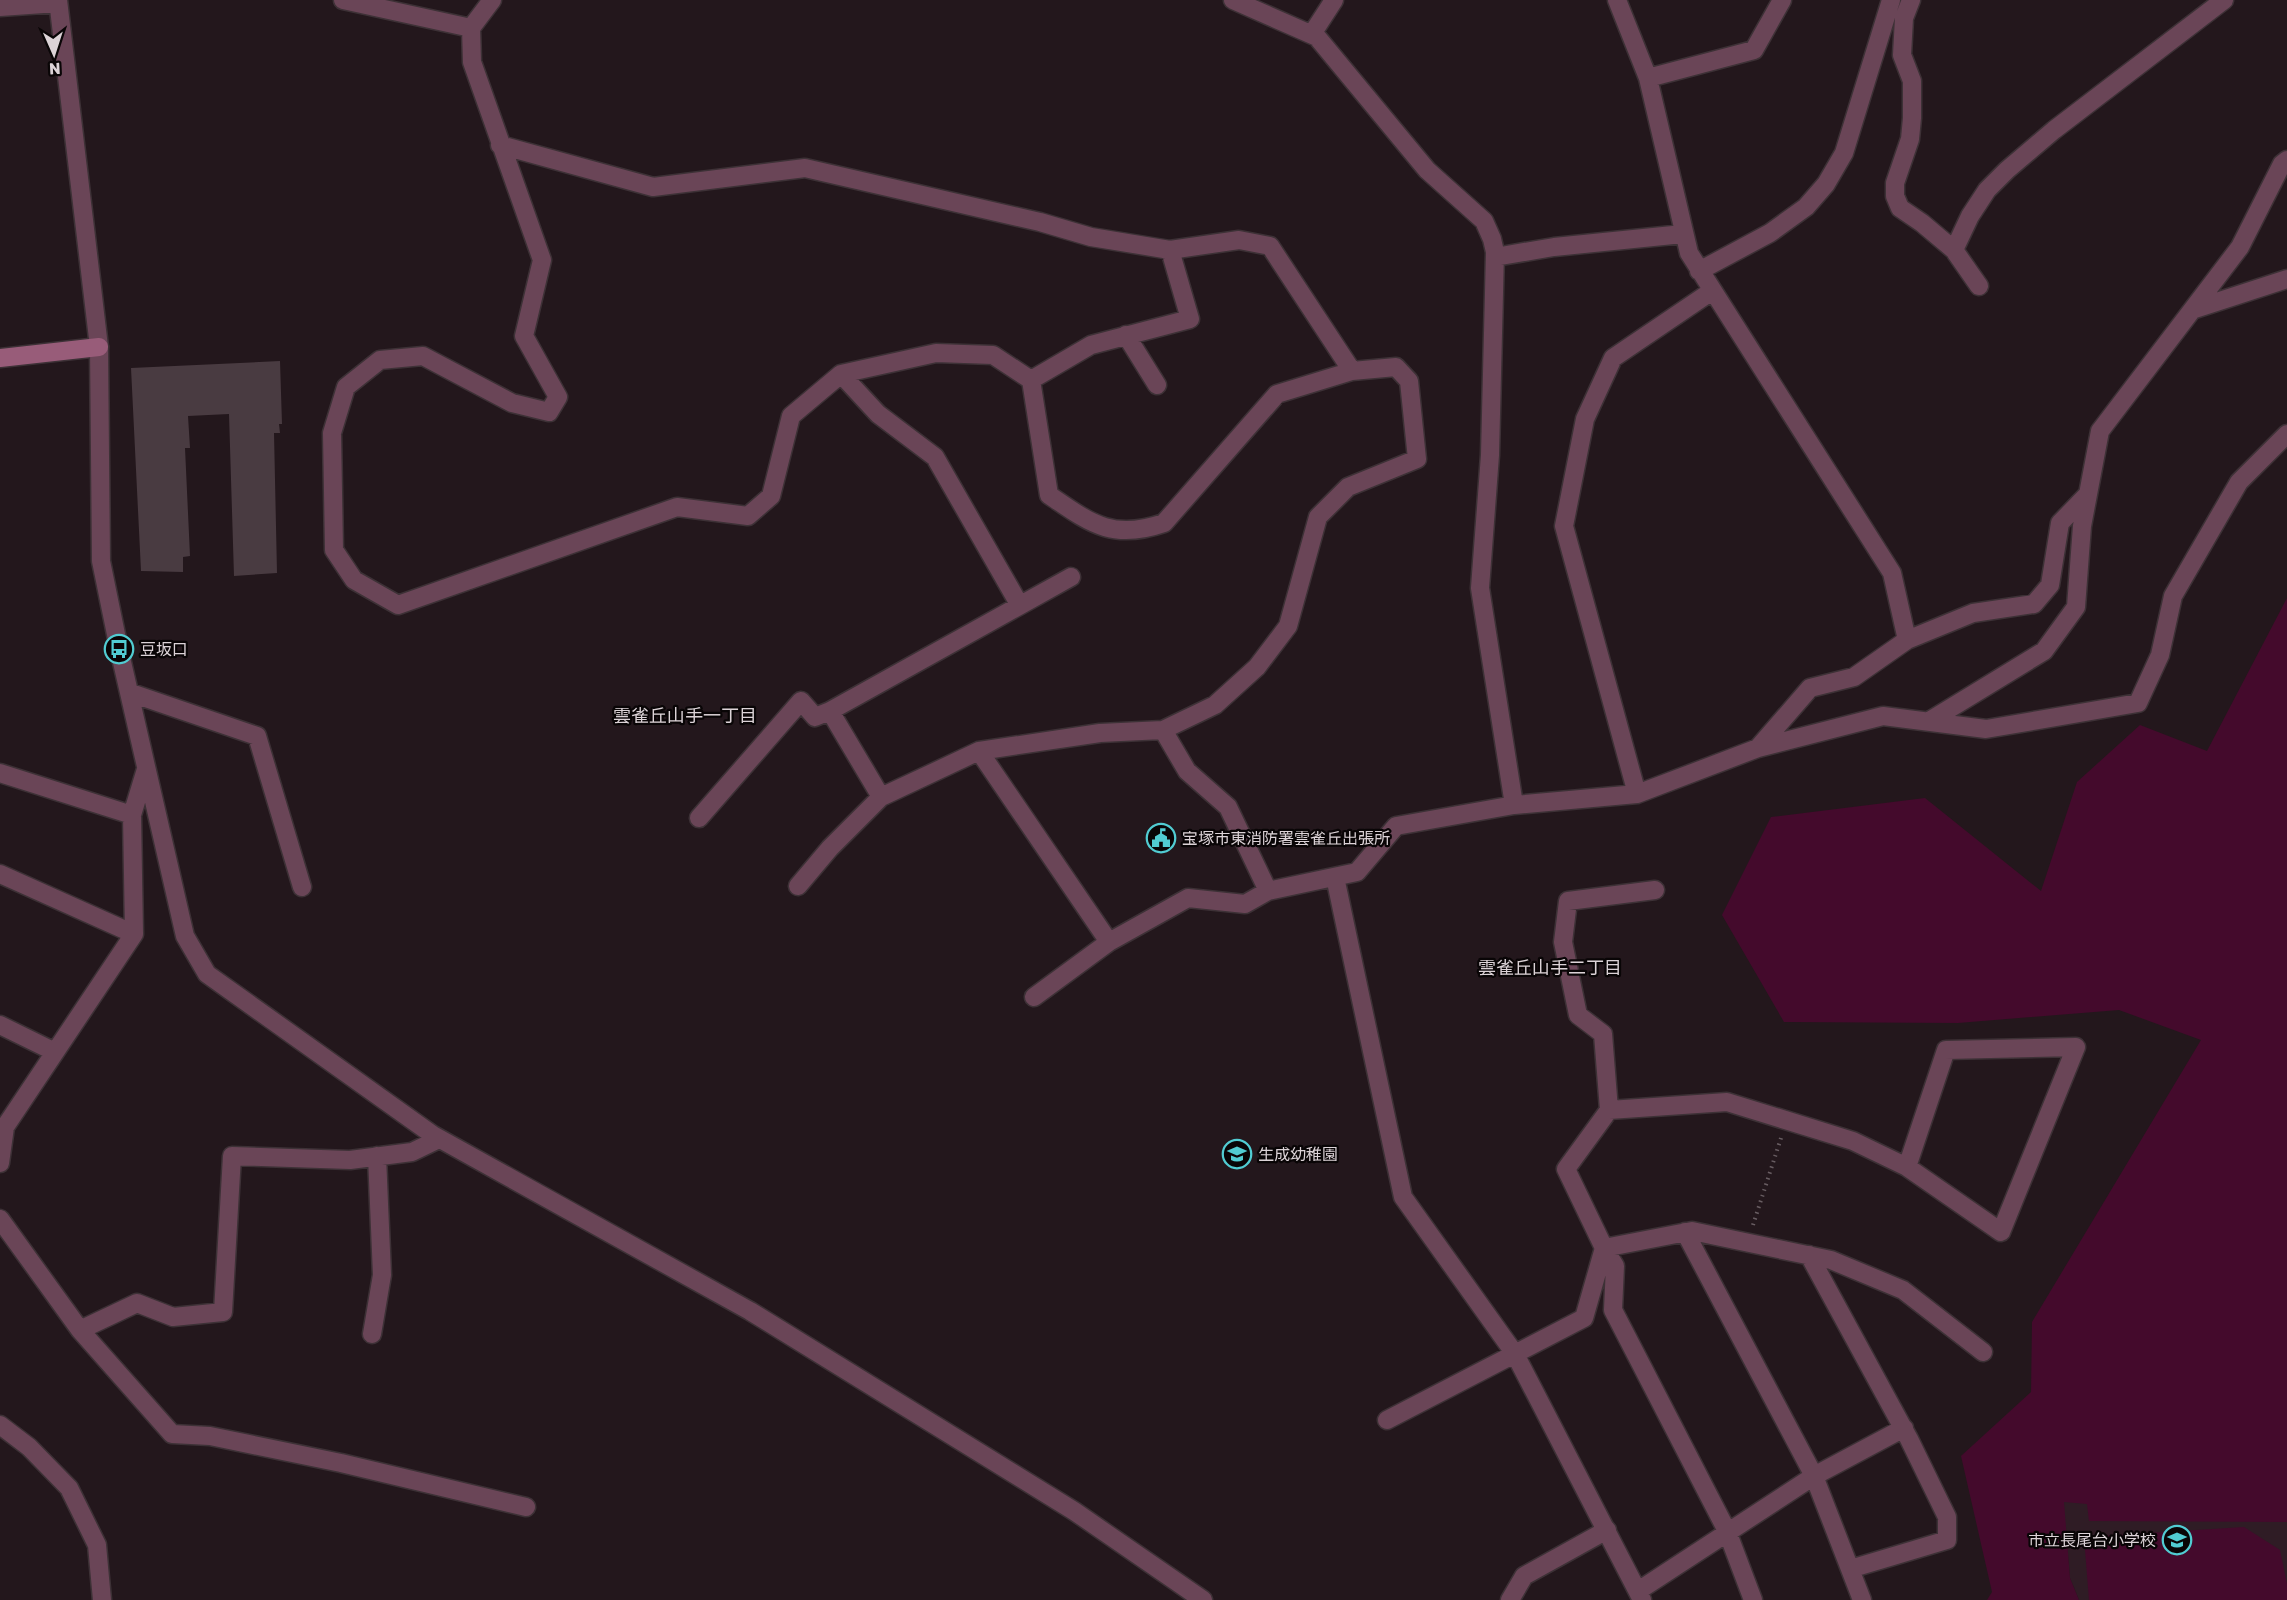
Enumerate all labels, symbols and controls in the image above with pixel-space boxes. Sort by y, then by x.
north arrow [24,24,84,84]
text: N [49,59,61,78]
bus stop icon: 豆坂口 [103,633,135,665]
place label: 豆坂口 [140,640,188,659]
district label: 雲雀丘山手一丁目 [613,705,757,727]
public building icon: 宝塚市東消防署雲雀丘出張所 [1145,822,1177,854]
place label: 宝塚市東消防署雲雀丘出張所 [1182,829,1390,848]
district label: 雲雀丘山手二丁目 [1478,957,1622,979]
school or university icon: 生成幼稚園 [1221,1138,1253,1170]
place label: 生成幼稚園 [1258,1145,1338,1164]
school or university icon: 市立長尾台小学校 [2161,1524,2193,1556]
place label: 市立長尾台小学校 [2028,1531,2156,1550]

